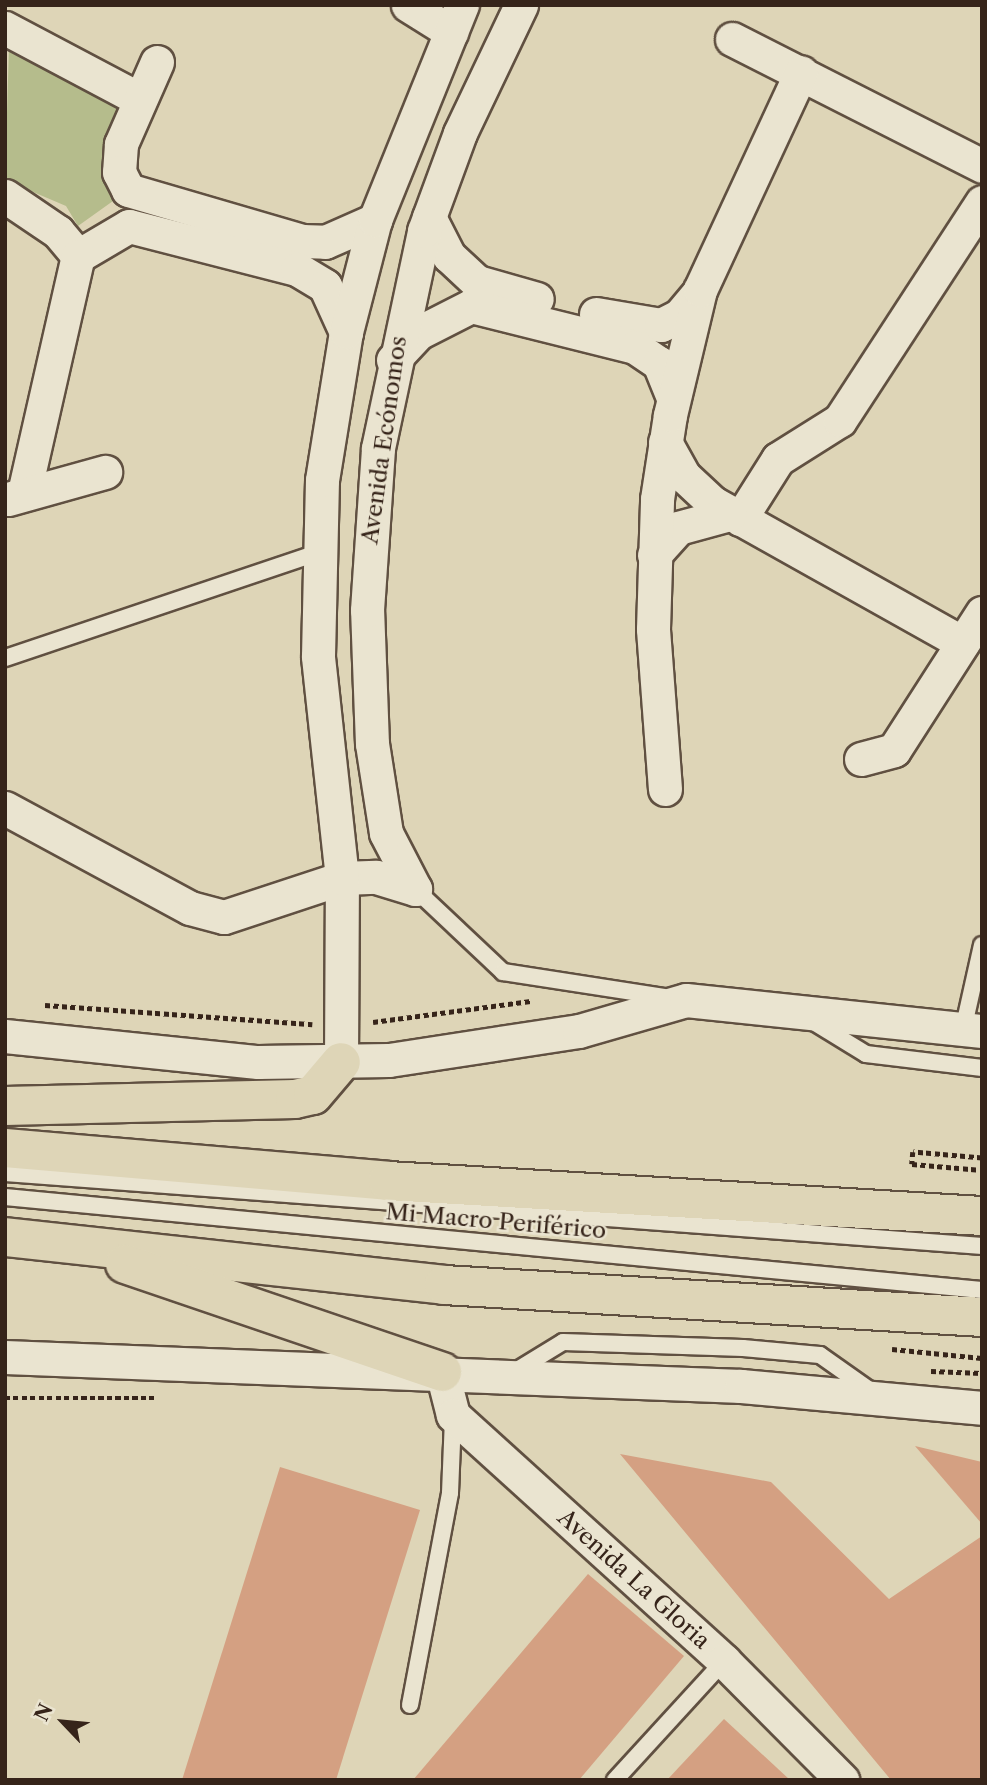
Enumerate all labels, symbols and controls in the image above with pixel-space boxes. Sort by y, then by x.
street label: Avenida Ecónomos [356,334,412,546]
street label: Mi Macro Periférico [385,1198,607,1244]
street label: Avenida La Gloria [552,1503,716,1655]
north arrow [28,1687,98,1757]
text: N [30,1700,58,1725]

